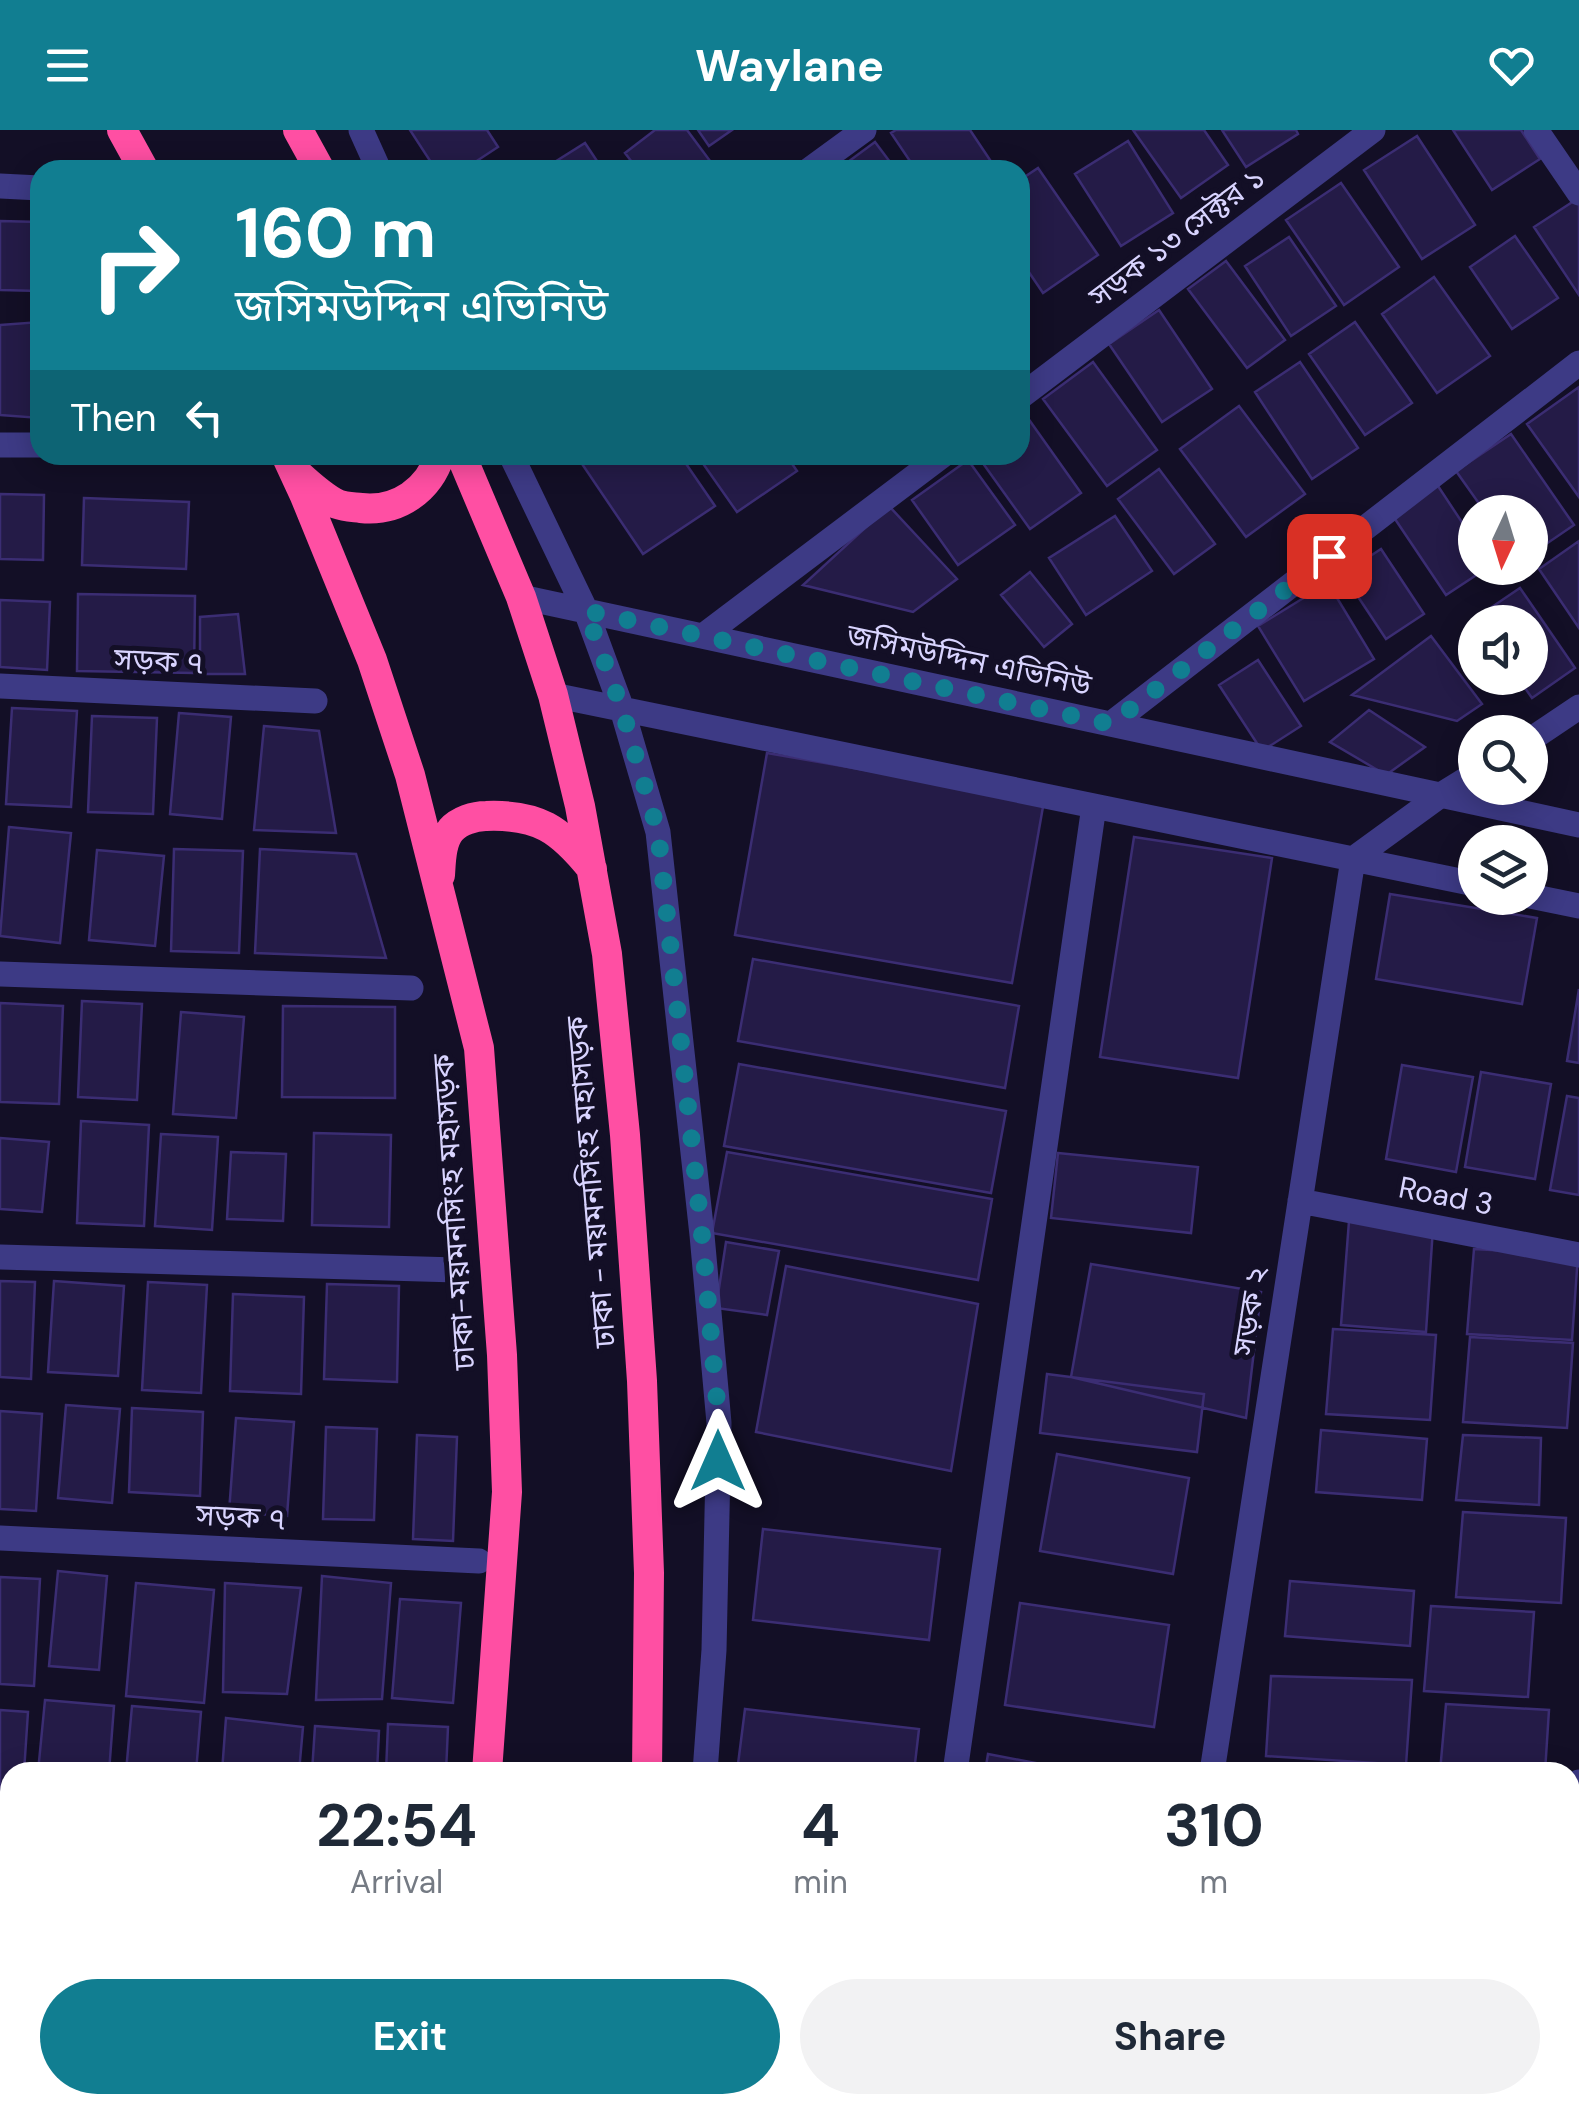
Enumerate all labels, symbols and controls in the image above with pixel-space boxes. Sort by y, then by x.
text: Waylane [695,36,884,95]
icon: menu [40,38,95,93]
icon: heart [1484,38,1539,93]
street label: সড়ক ১৩ সেক্টর ১ [1080,158,1273,316]
text: 160 m [235,188,436,279]
icon: right [70,200,200,330]
text: জসিমউদ্দিন এভিনিউ [235,276,608,335]
icon: left [177,390,232,445]
text: Then [70,393,157,443]
north arrow [1458,495,1548,585]
map controls [1458,495,1548,915]
pin [1287,514,1372,599]
icon: arrive [1302,529,1357,584]
button: sound [1458,605,1548,695]
street label: জসিমউদ্দিন এভিনিউ [842,614,1095,705]
street label: সড়ক ৭ [112,639,205,682]
button: search [1458,715,1548,805]
button: layers [1458,825,1548,915]
street label: ঢাকা - ময়মনসিংহ মহাসড়ক [557,1014,625,1350]
street label: ঢাকা-ময়মনসিংহ মহাসড়ক [423,1052,484,1372]
street label: Road 3 [1395,1167,1497,1224]
street label: সড়ক ২ [1223,1263,1276,1359]
position arrow [666,1409,770,1513]
street label: সড়ক ৭ [194,1495,287,1538]
text: 22:54 [316,1786,477,1865]
text: 4 [801,1786,840,1865]
text: 310 [1164,1786,1264,1865]
text: Arrival [350,1861,443,1903]
text: min [793,1861,848,1903]
text: m [1200,1861,1228,1903]
button: Exit [40,1979,780,2094]
button: Share [800,1979,1540,2094]

